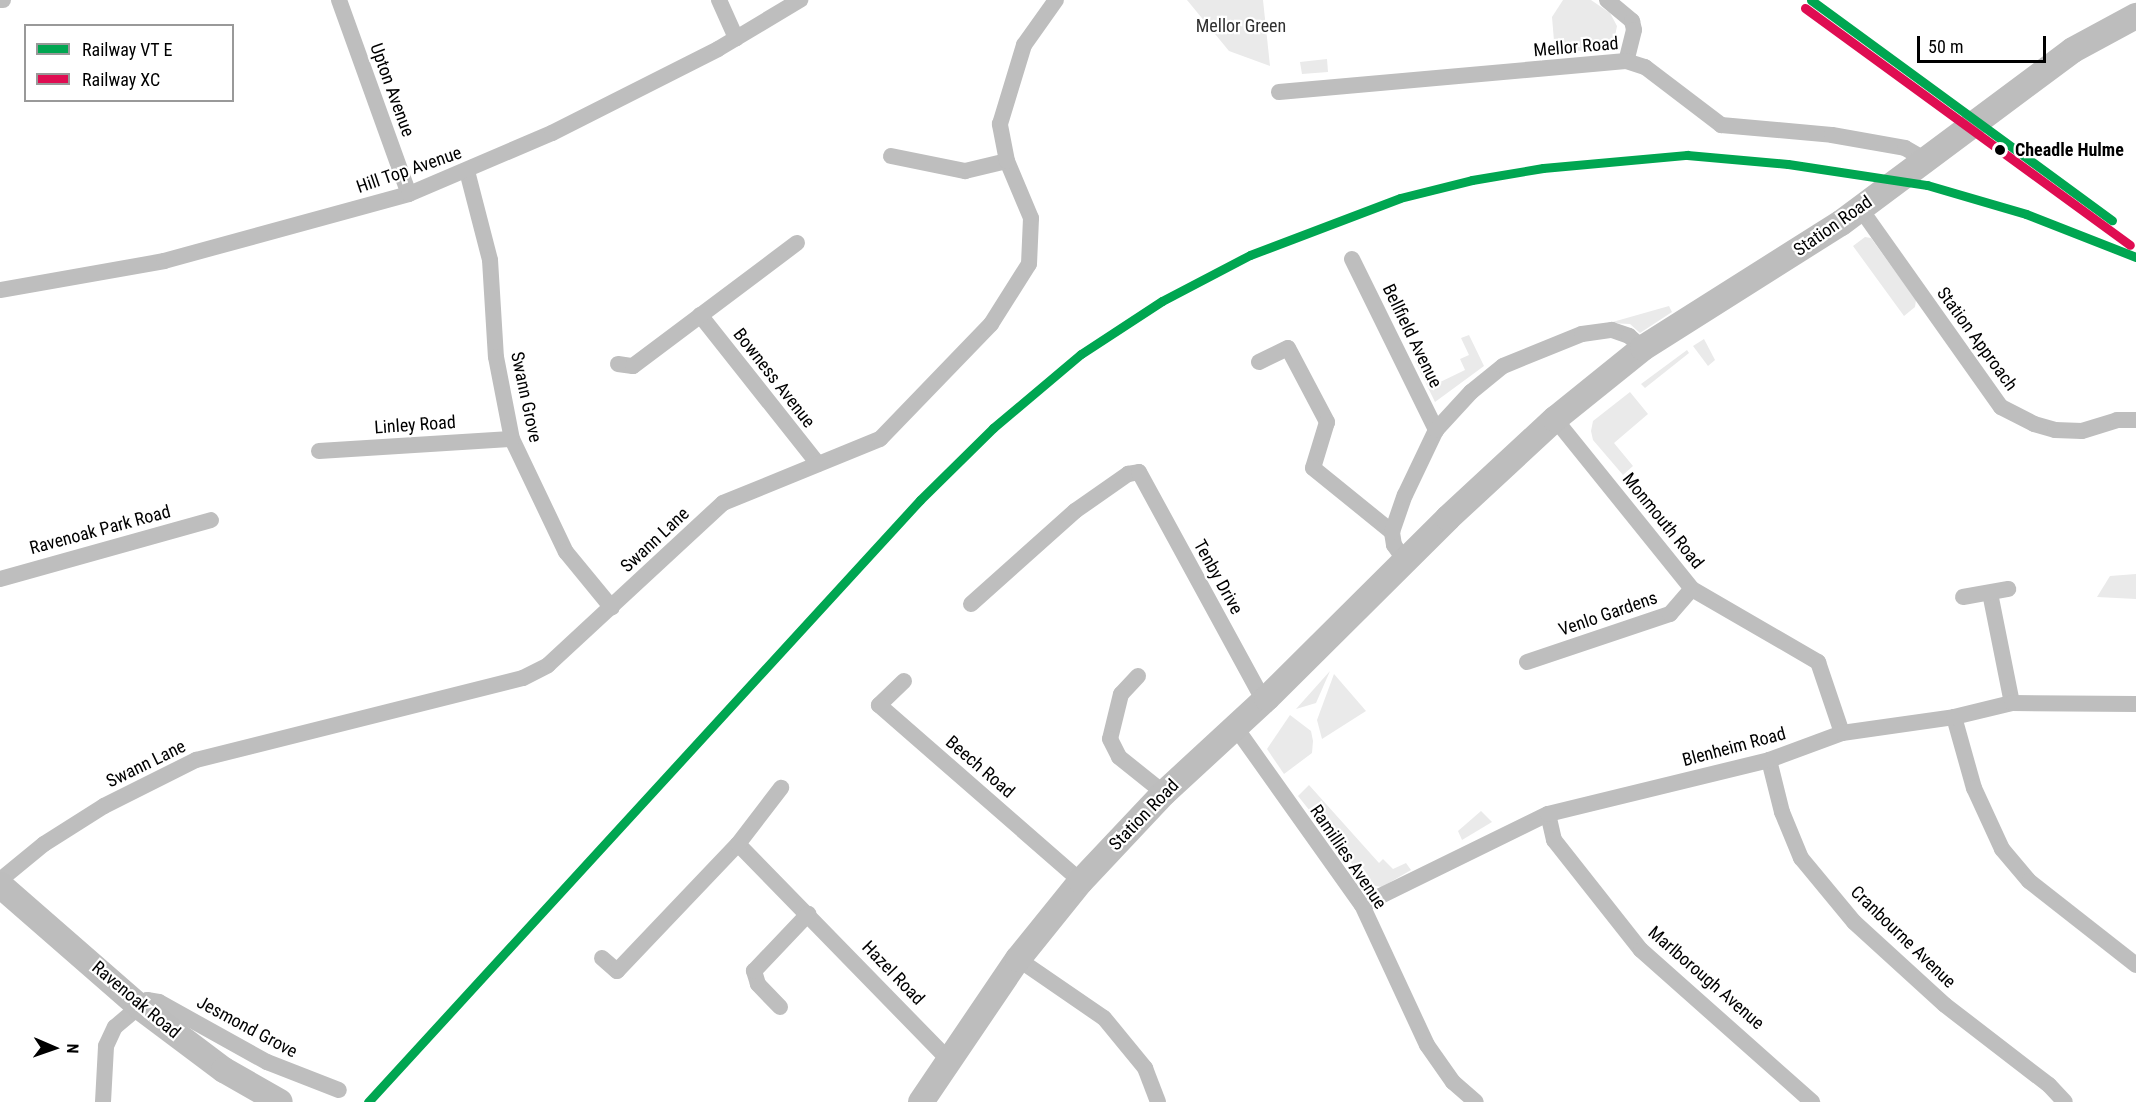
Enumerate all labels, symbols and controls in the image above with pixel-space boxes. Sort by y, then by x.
park label: Mellor Green [1196,15,1286,37]
legend [24,24,234,102]
scale bar [1920,24,2049,62]
street label: Mellor Road [1533,33,1619,61]
text: 50 m [1928,36,1963,57]
text: Railway VT E [82,39,172,60]
street label: Upton Avenue [365,40,419,140]
text: Railway XC [82,69,160,90]
place label: Cheadle Hulme [2015,139,2124,161]
marker: Cheadle Hulme [1990,140,2010,160]
street label: Hill Top Avenue [353,142,465,198]
street label: Station Road [1790,191,1876,261]
street label: Bellfield Avenue [1378,281,1446,391]
street label: Station Approach [1932,283,2022,395]
street label: Bowness Avenue [729,324,819,432]
street label: Swann Grove [506,350,546,444]
street label: Linley Road [374,411,456,439]
street label: Monmouth Road [1618,469,1708,573]
street label: Ravenoak Park Road [27,501,173,559]
street label: Swann Lane [616,503,694,577]
street label: Tenby Drive [1189,536,1247,618]
street label: Venlo Gardens [1556,587,1660,641]
street label: Blenheim Road [1680,723,1788,771]
street label: Beech Road [941,731,1019,803]
street label: Swann Lane [103,736,189,792]
street label: Station Road [1105,775,1183,855]
street label: Ramillies Avenue [1305,801,1391,913]
street label: Cranbourne Avenue [1846,881,1960,993]
street label: Marlborough Avenue [1644,922,1768,1034]
street label: Hazel Road [857,937,929,1009]
street label: Ravenoak Road [87,957,185,1043]
street label: Jesmond Grove [193,992,301,1062]
north arrow [24,1018,84,1078]
text: N [63,1043,82,1054]

